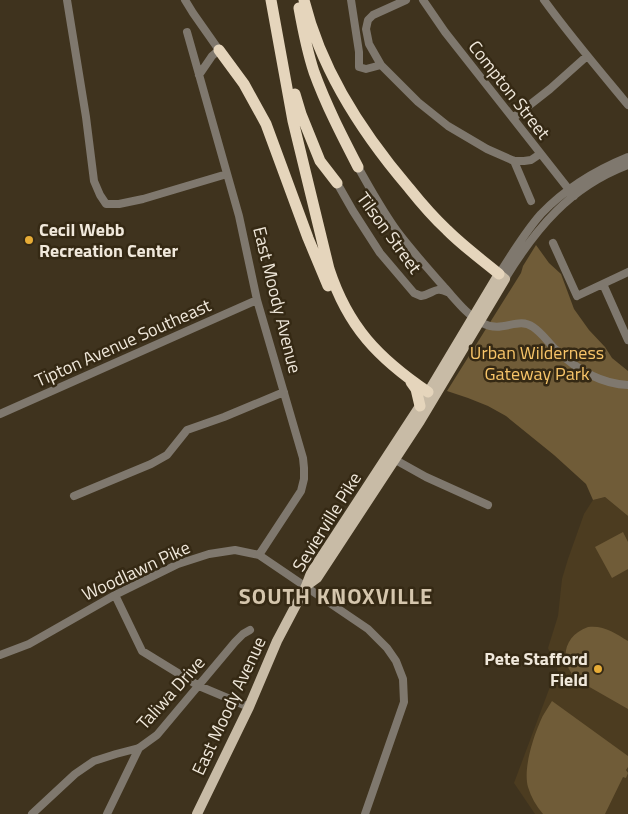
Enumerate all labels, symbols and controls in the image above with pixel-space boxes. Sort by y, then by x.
street label: Compton Street [462,34,557,146]
street label: Tilson Street [350,186,429,280]
place label: Cecil Webb Recreation Center [39,216,178,264]
street label: East Moody Avenue [246,224,309,376]
marker: Cecil Webb Recreation Center [23,234,35,246]
street label: Tipton Avenue Southeast [30,291,216,394]
park label: Urban Wilderness Gateway Park [470,339,604,387]
street label: Sevierville Pike [285,467,368,577]
street label: Woodlawn Pike [77,534,194,607]
district label: SOUTH KNOXVILLE [239,579,433,613]
street label: East Moody Avenue [185,632,273,780]
place label: Pete Stafford Field [484,645,588,693]
street label: Taliwa Drive [130,650,211,736]
marker: Pete Stafford Field [592,663,604,675]

